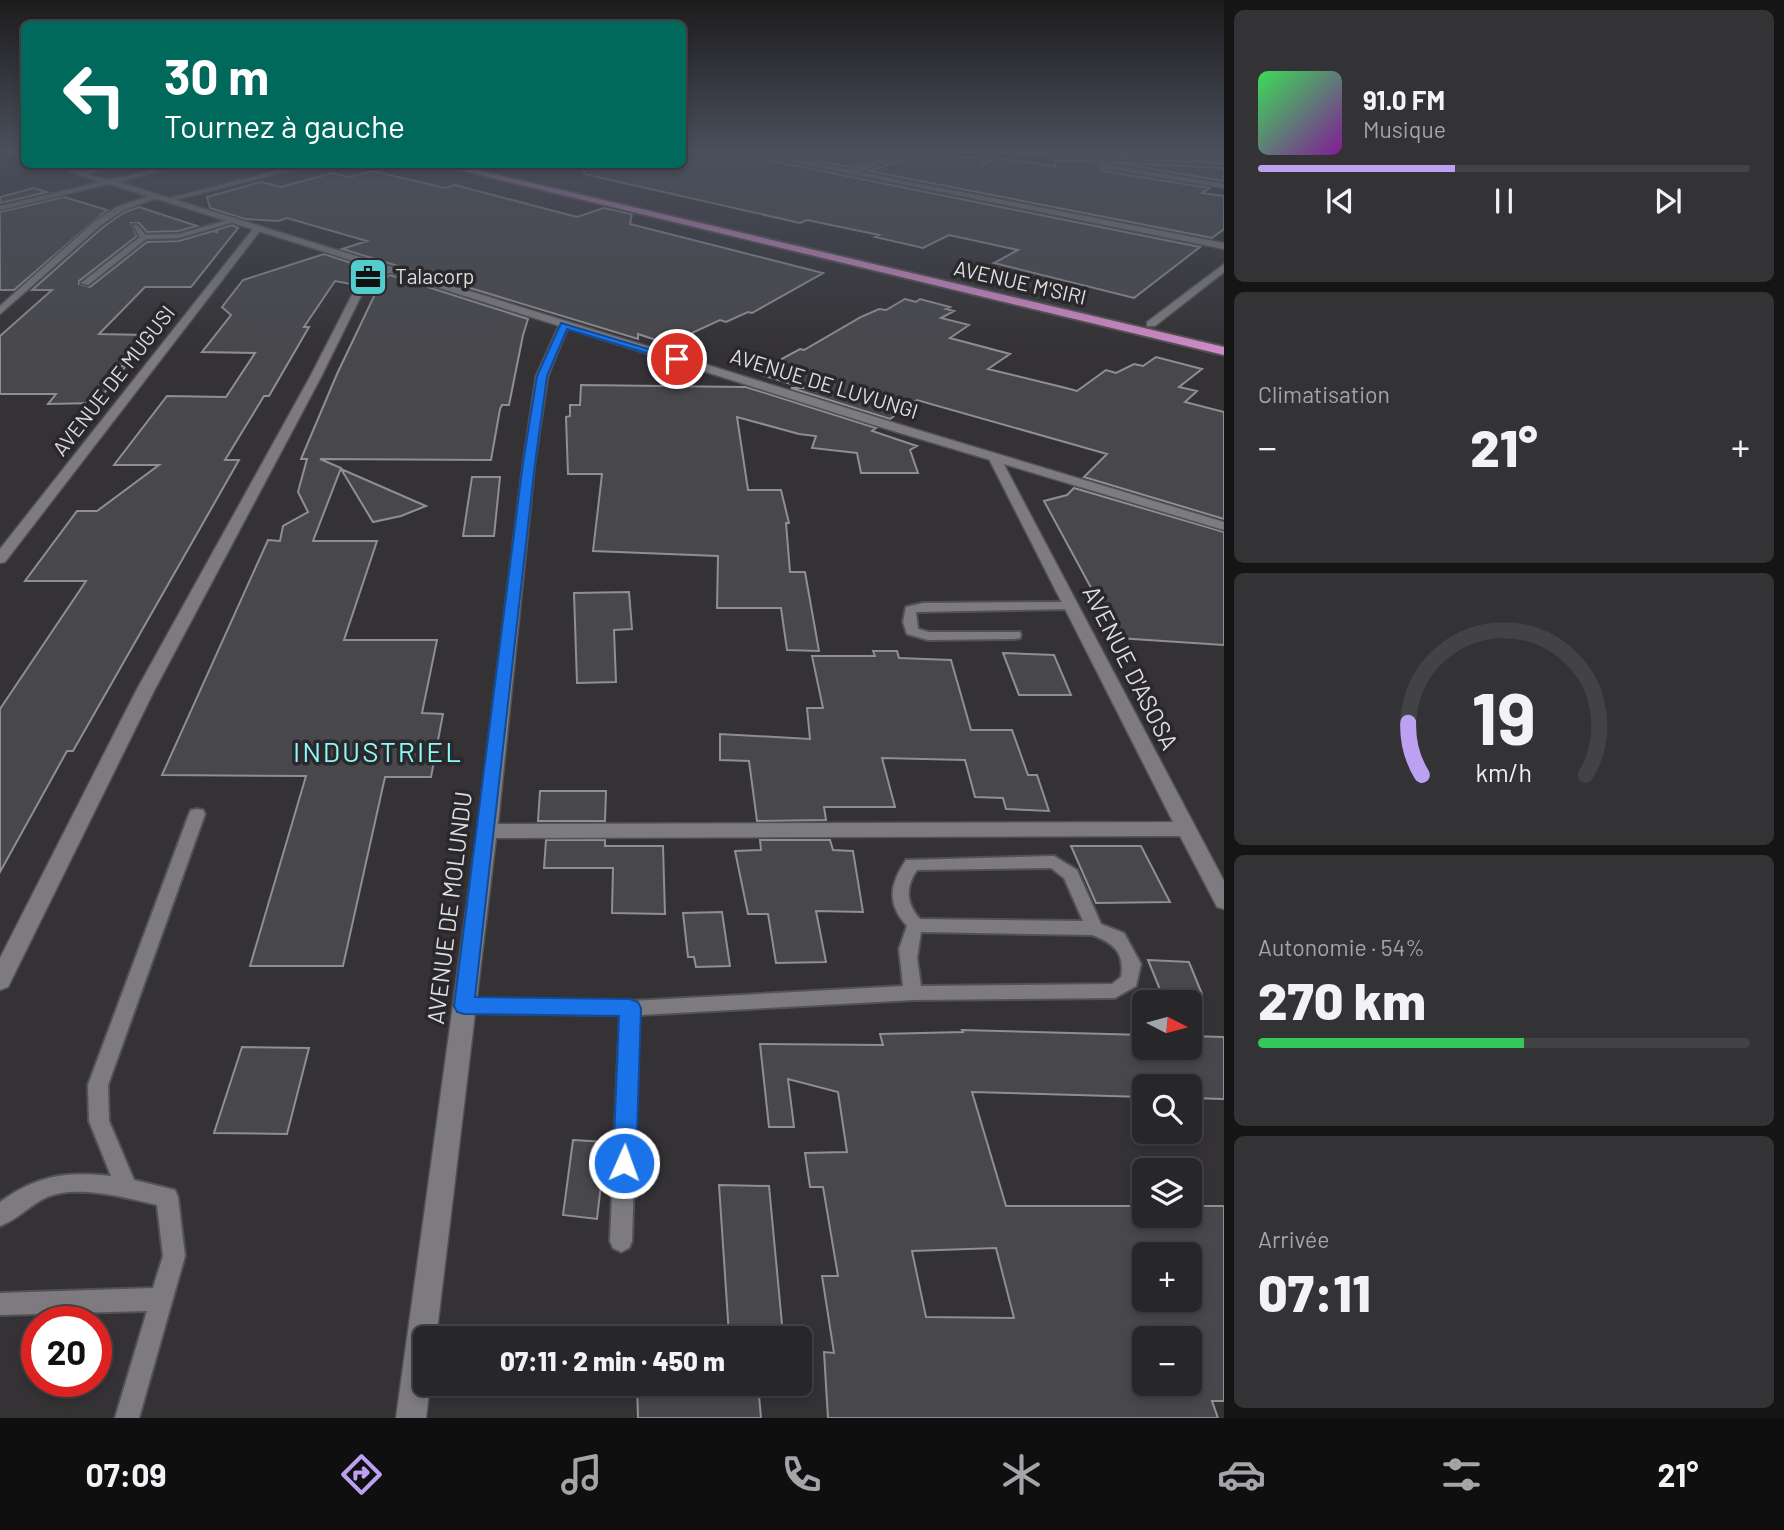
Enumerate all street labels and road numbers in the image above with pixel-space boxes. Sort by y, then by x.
street label: AVENUE M'SIRI [952,254,1089,309]
street label: AVENUE DE MUGUSI [46,300,179,460]
street label: AVENUE DE LUVUNGI [727,342,921,423]
street label: AVENUE D'ASOSA [1077,580,1185,754]
street label: AVENUE DE MOLUNDU [420,790,477,1026]

